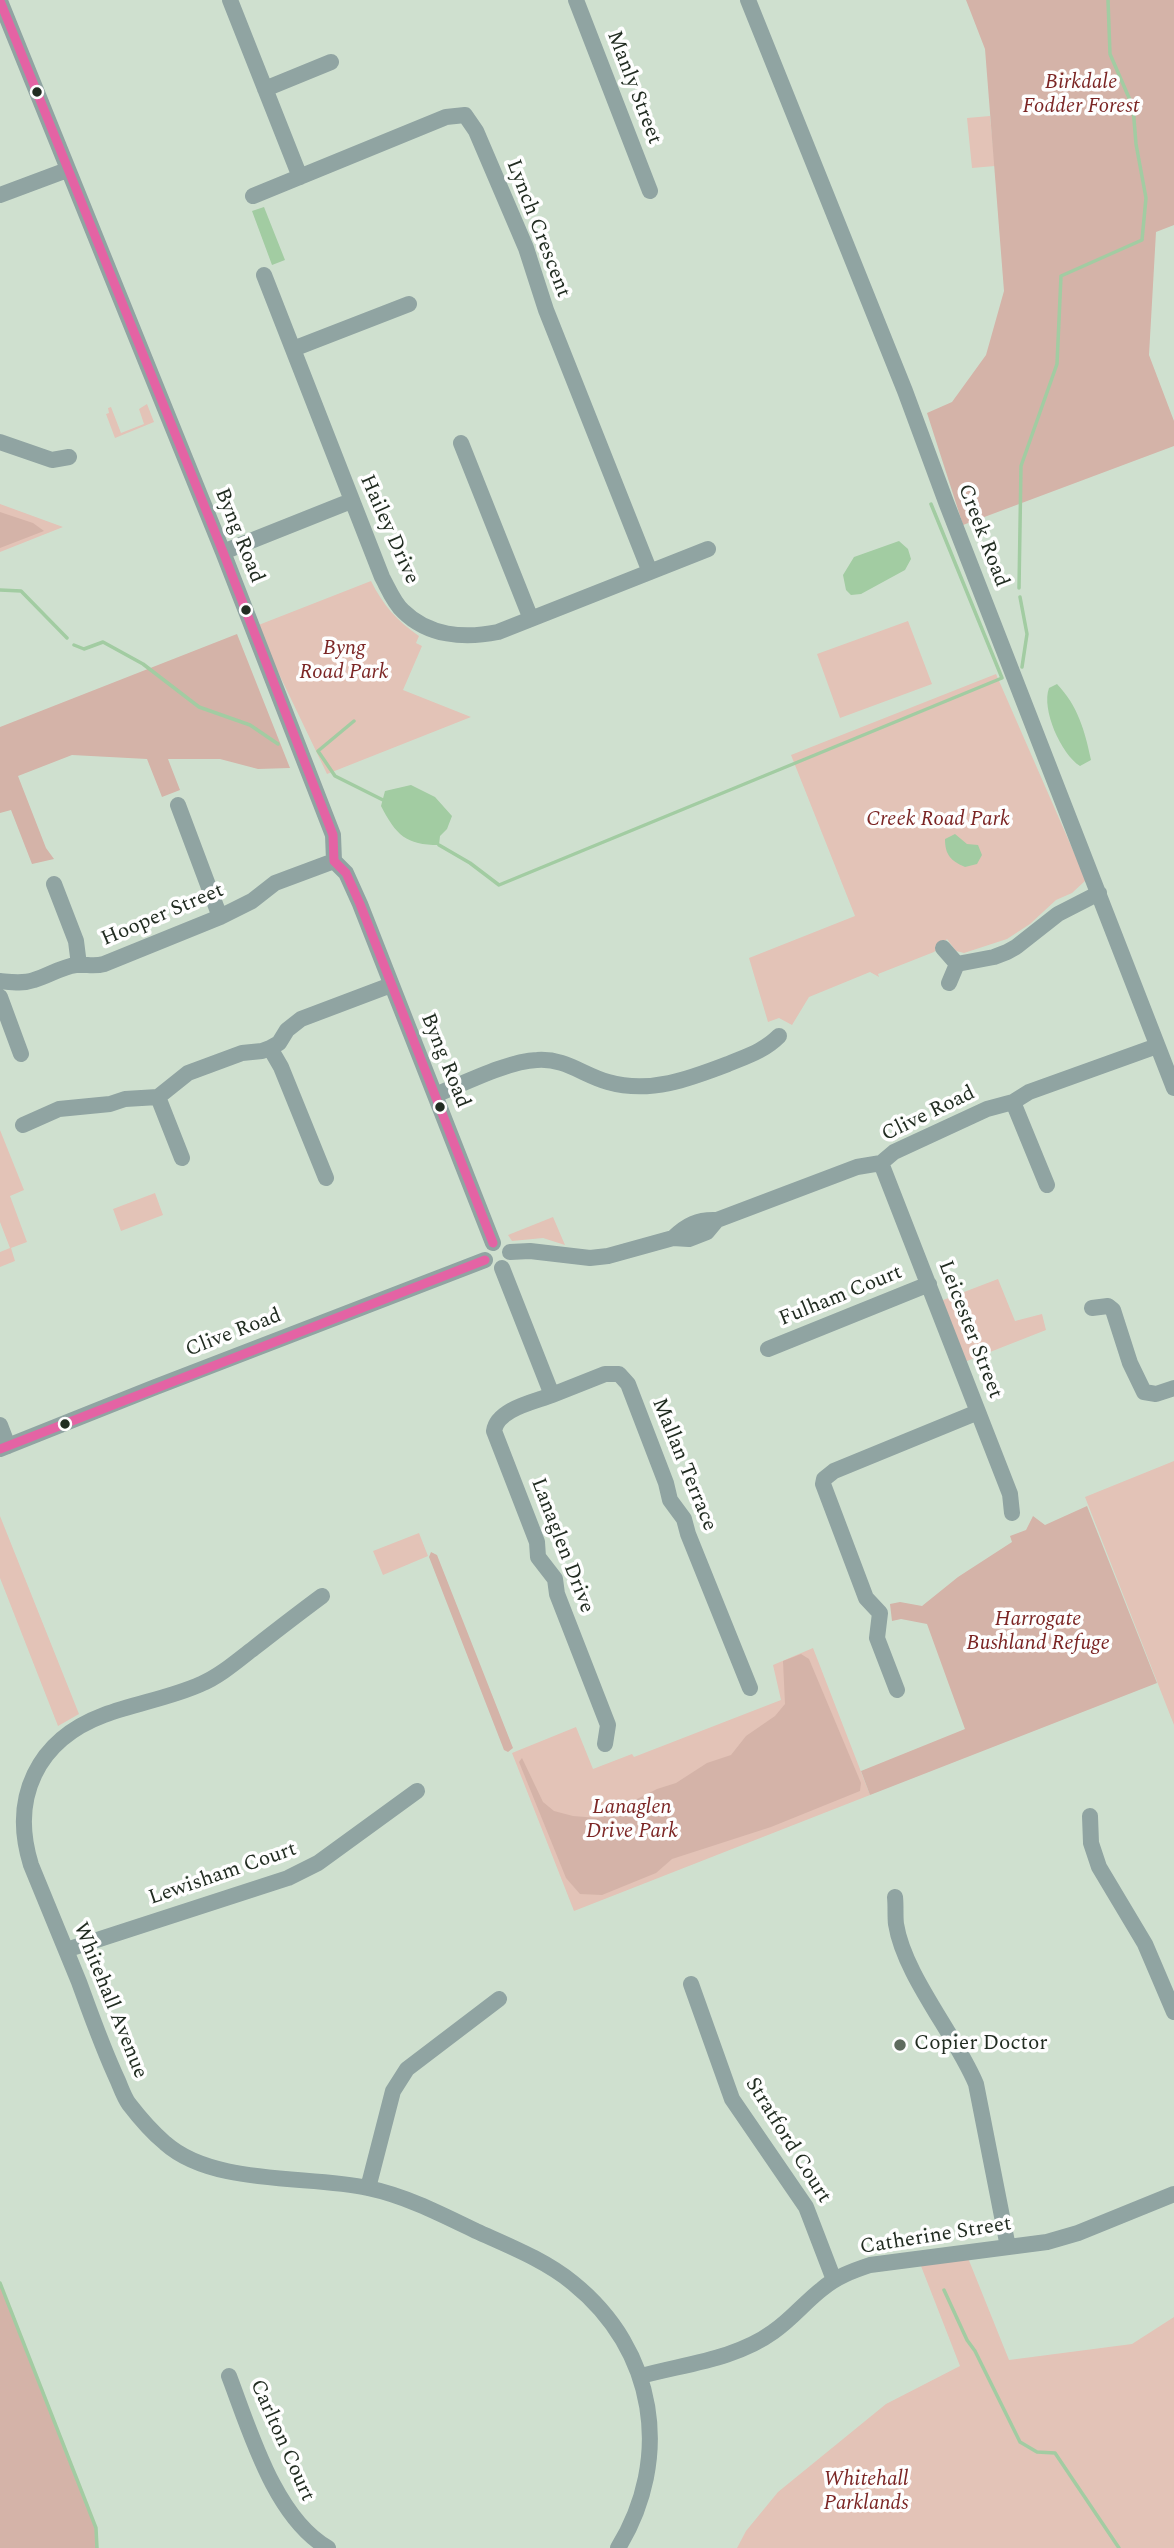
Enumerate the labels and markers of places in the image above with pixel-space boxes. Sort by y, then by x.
unlabelled marker [30,85,44,99]
unlabelled marker [239,603,253,617]
unlabelled marker [433,1100,447,1114]
unlabelled marker [58,1417,72,1431]
place label: Copier Doctor [914,2032,1048,2058]
marker: Copier Doctor [892,2037,908,2053]

